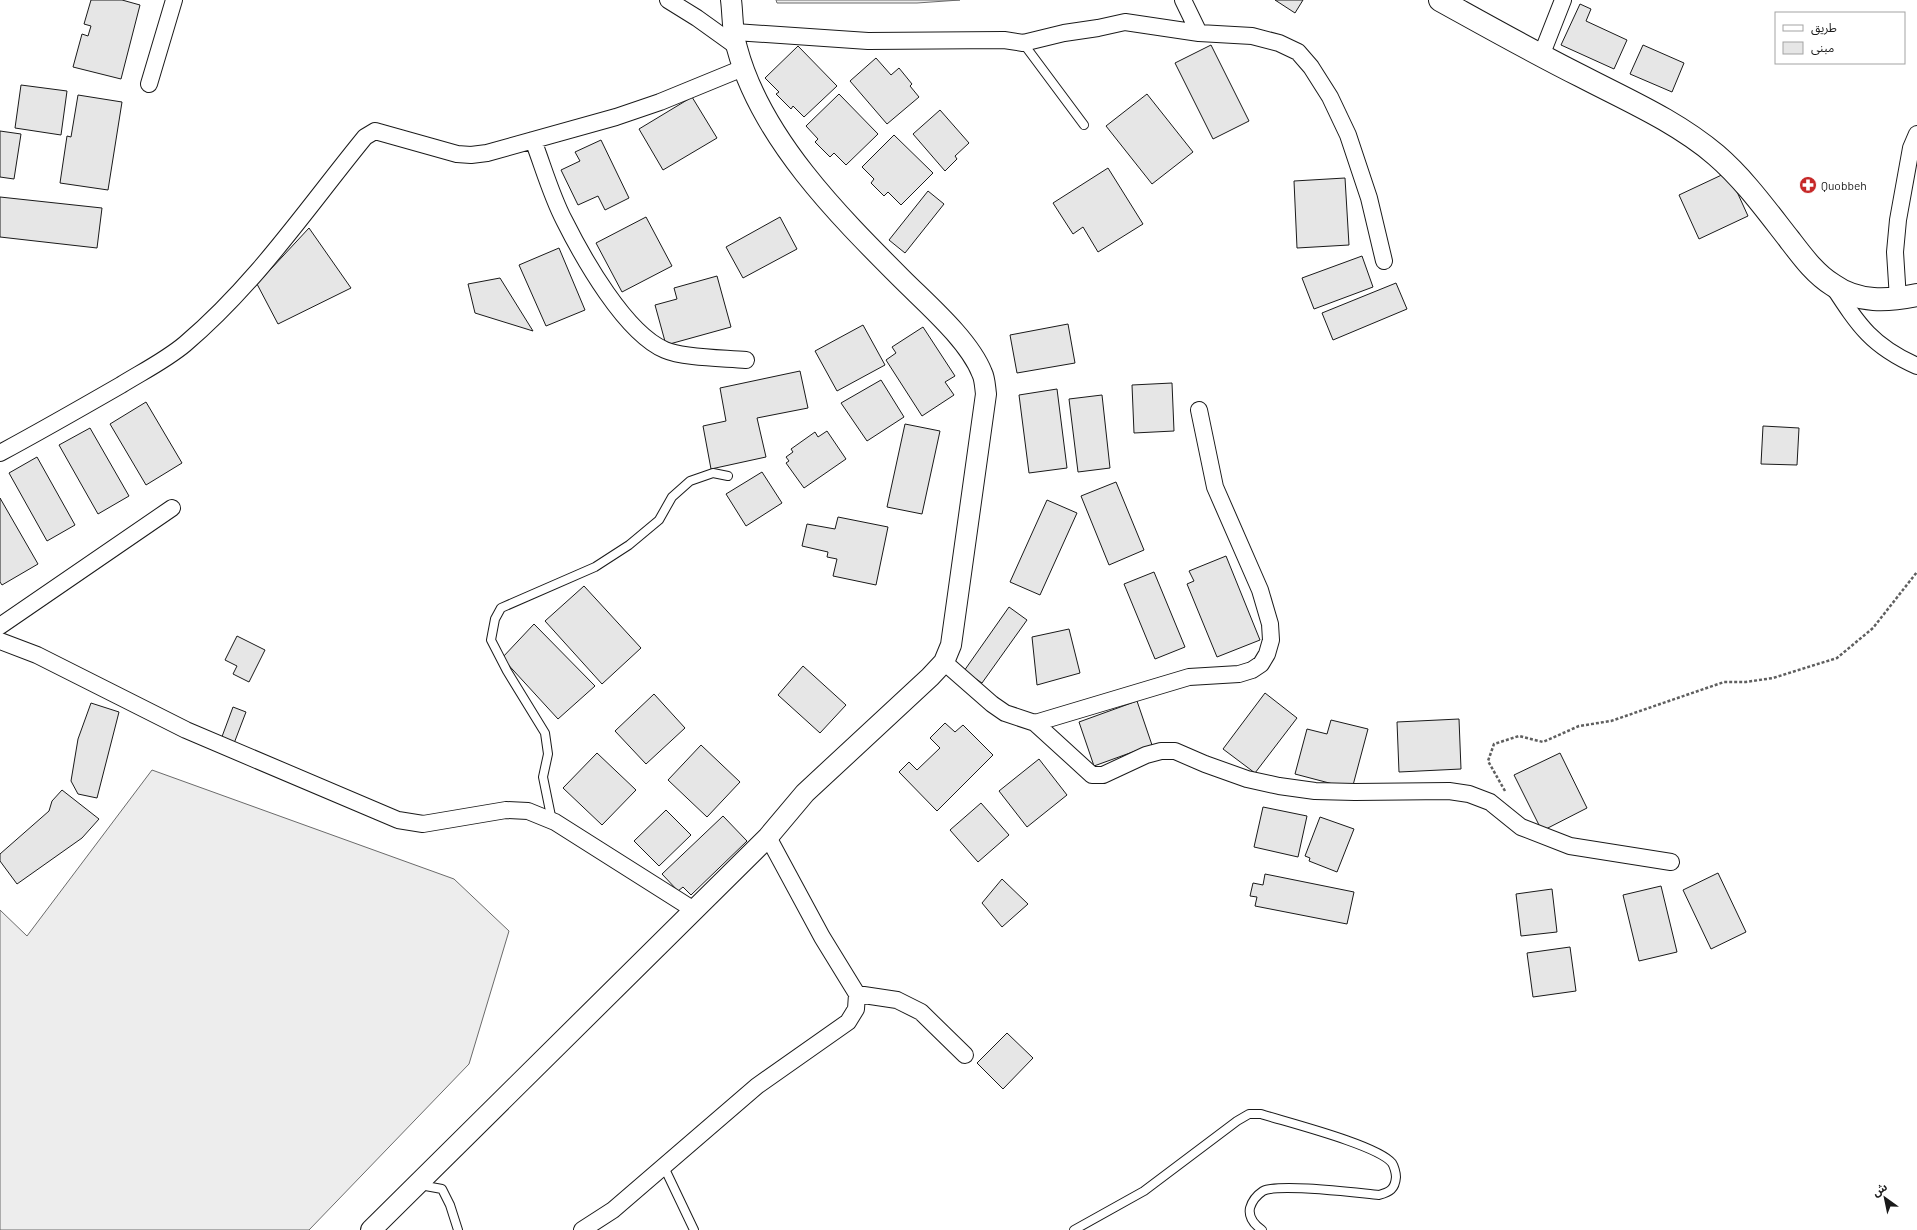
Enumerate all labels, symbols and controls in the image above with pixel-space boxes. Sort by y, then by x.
legend [1775,12,1905,64]
text: طريق [1811,20,1837,36]
text: مبنى [1811,40,1834,55]
pharmacy icon: Quobbeh [1798,175,1818,195]
place label: Quobbeh [1821,178,1867,192]
north arrow [1865,1178,1905,1218]
text: ش [1869,1180,1890,1200]

